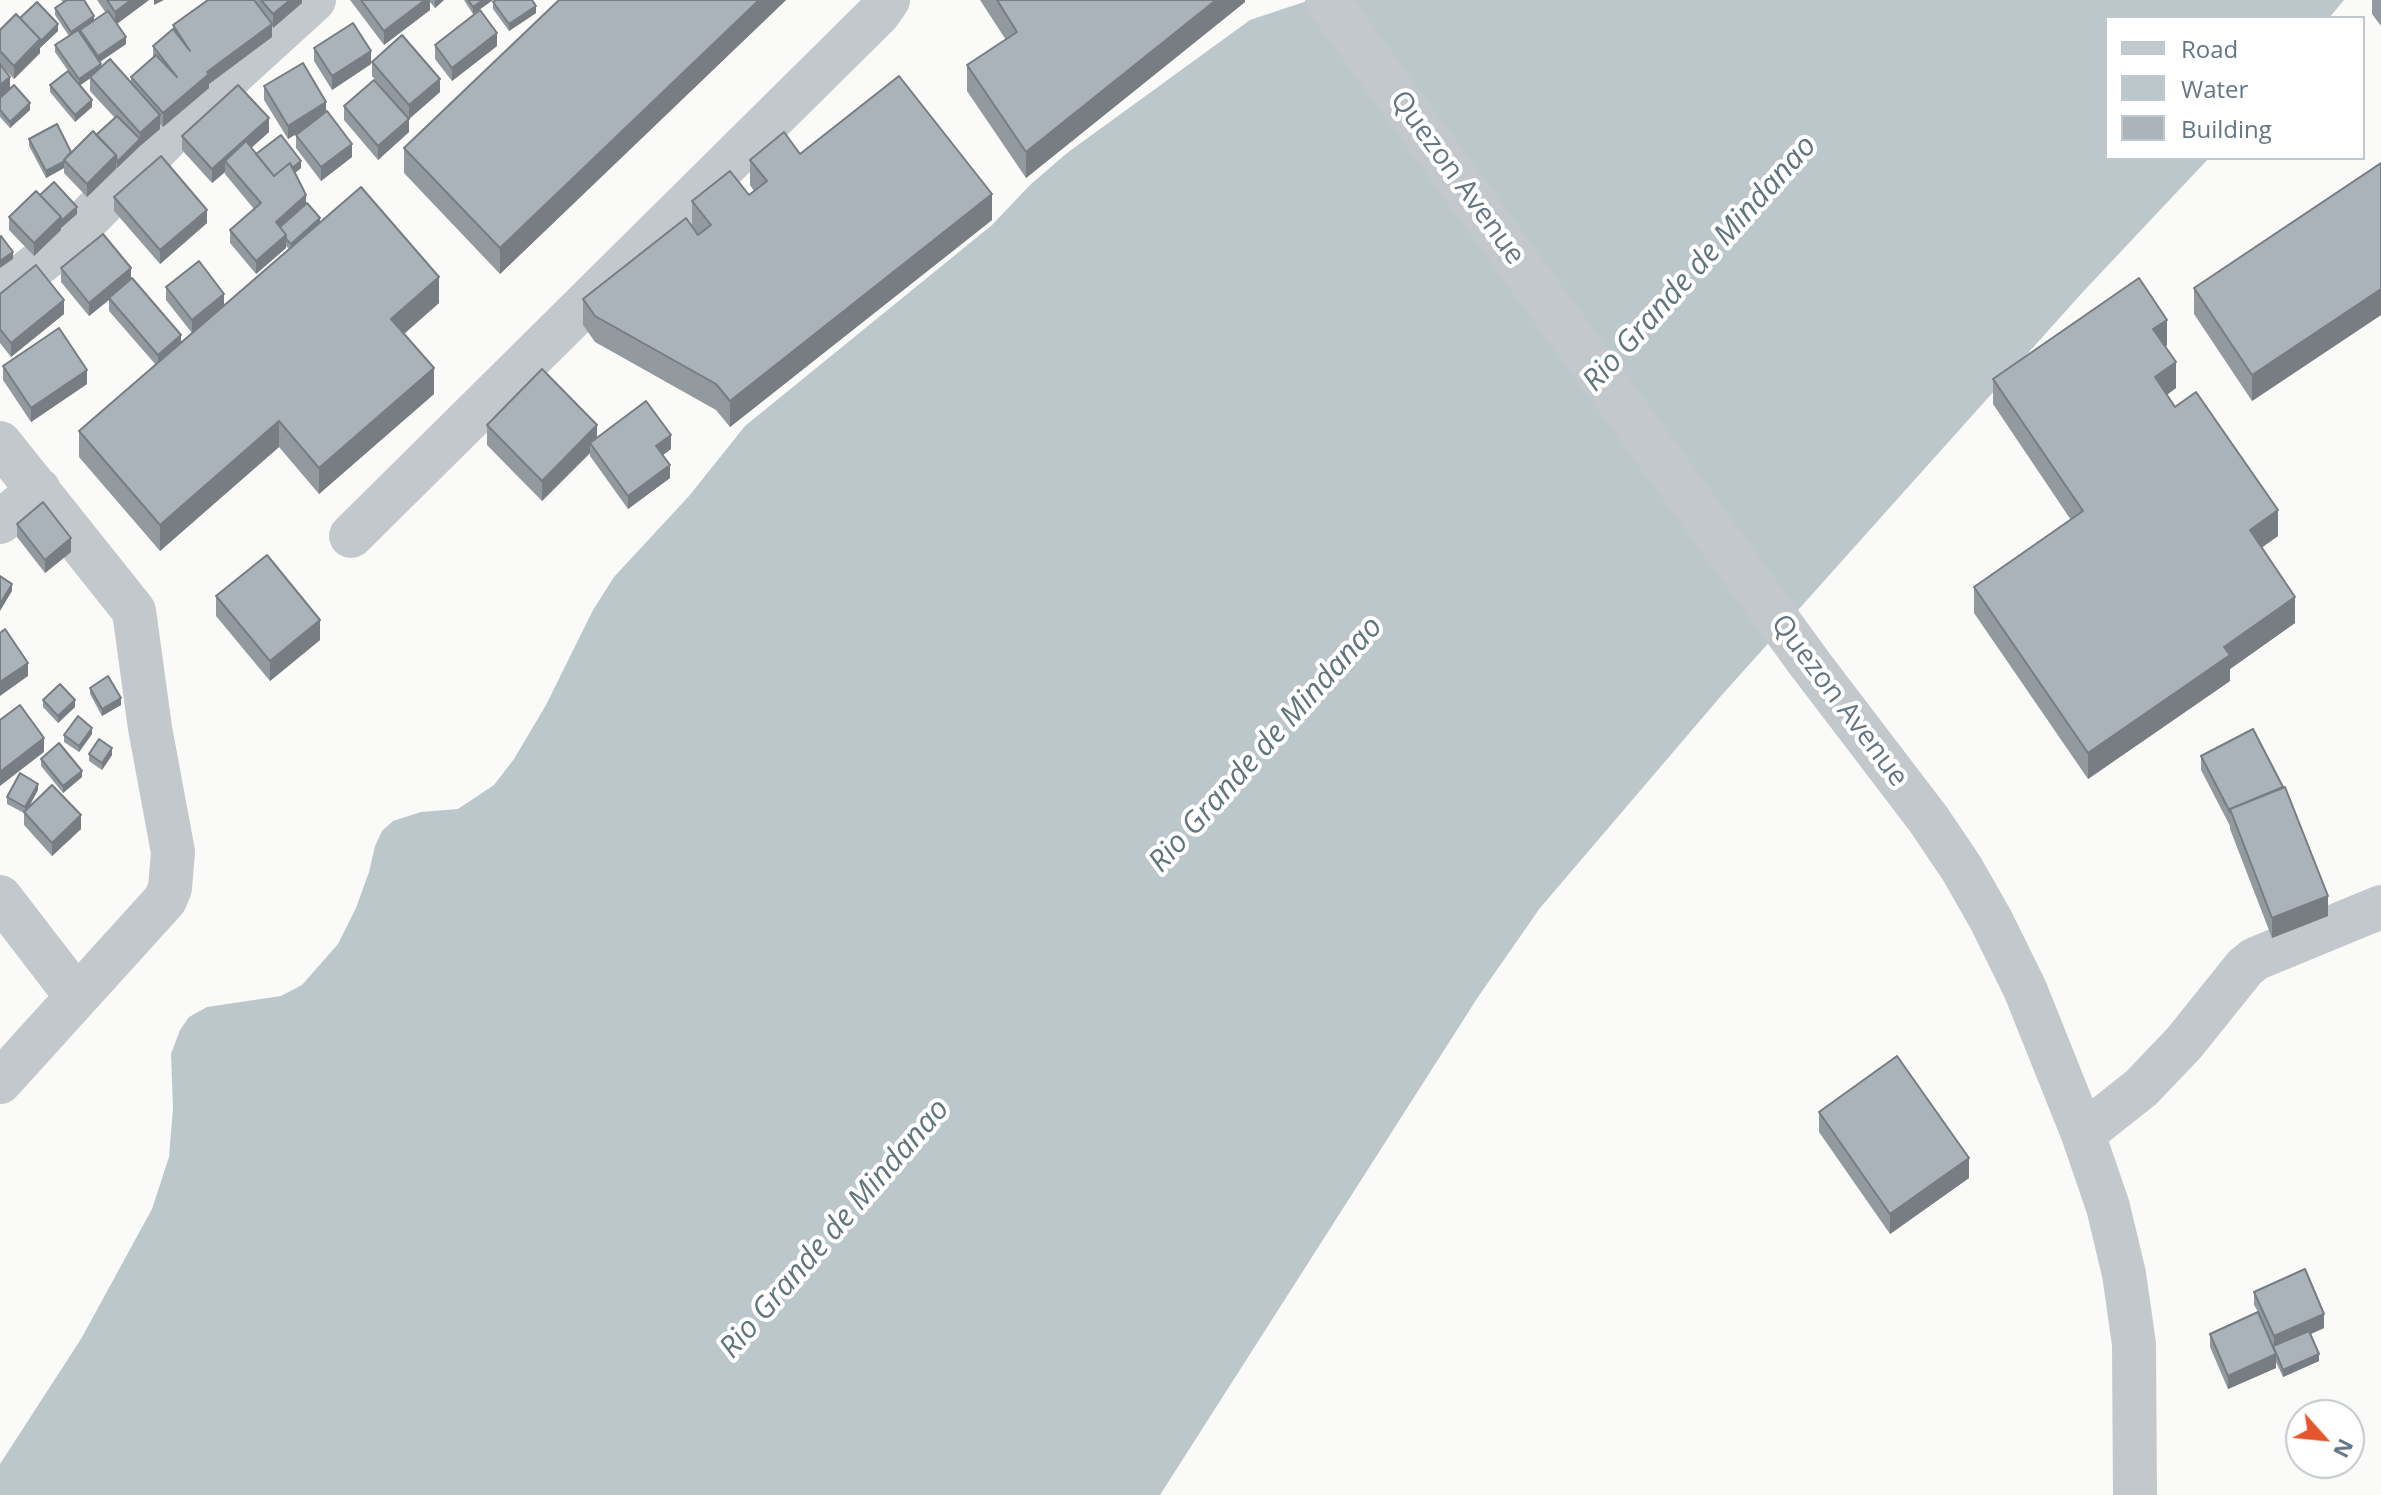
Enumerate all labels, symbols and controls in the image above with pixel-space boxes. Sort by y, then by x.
legend [2105,16,2365,160]
text: Road [2181,32,2238,65]
text: Water [2181,72,2248,105]
street label: Quezon Avenue [1383,85,1531,271]
text: Building [2181,112,2272,145]
water label: Rio Grande de Mindanao [1576,129,1824,399]
street label: Quezon Avenue [1763,608,1915,794]
water label: Rio Grande de Mindanao [1142,610,1390,880]
water label: Rio Grande de Mindanao [713,1092,957,1366]
north arrow [2285,1399,2365,1479]
text: N [2327,1434,2362,1464]

